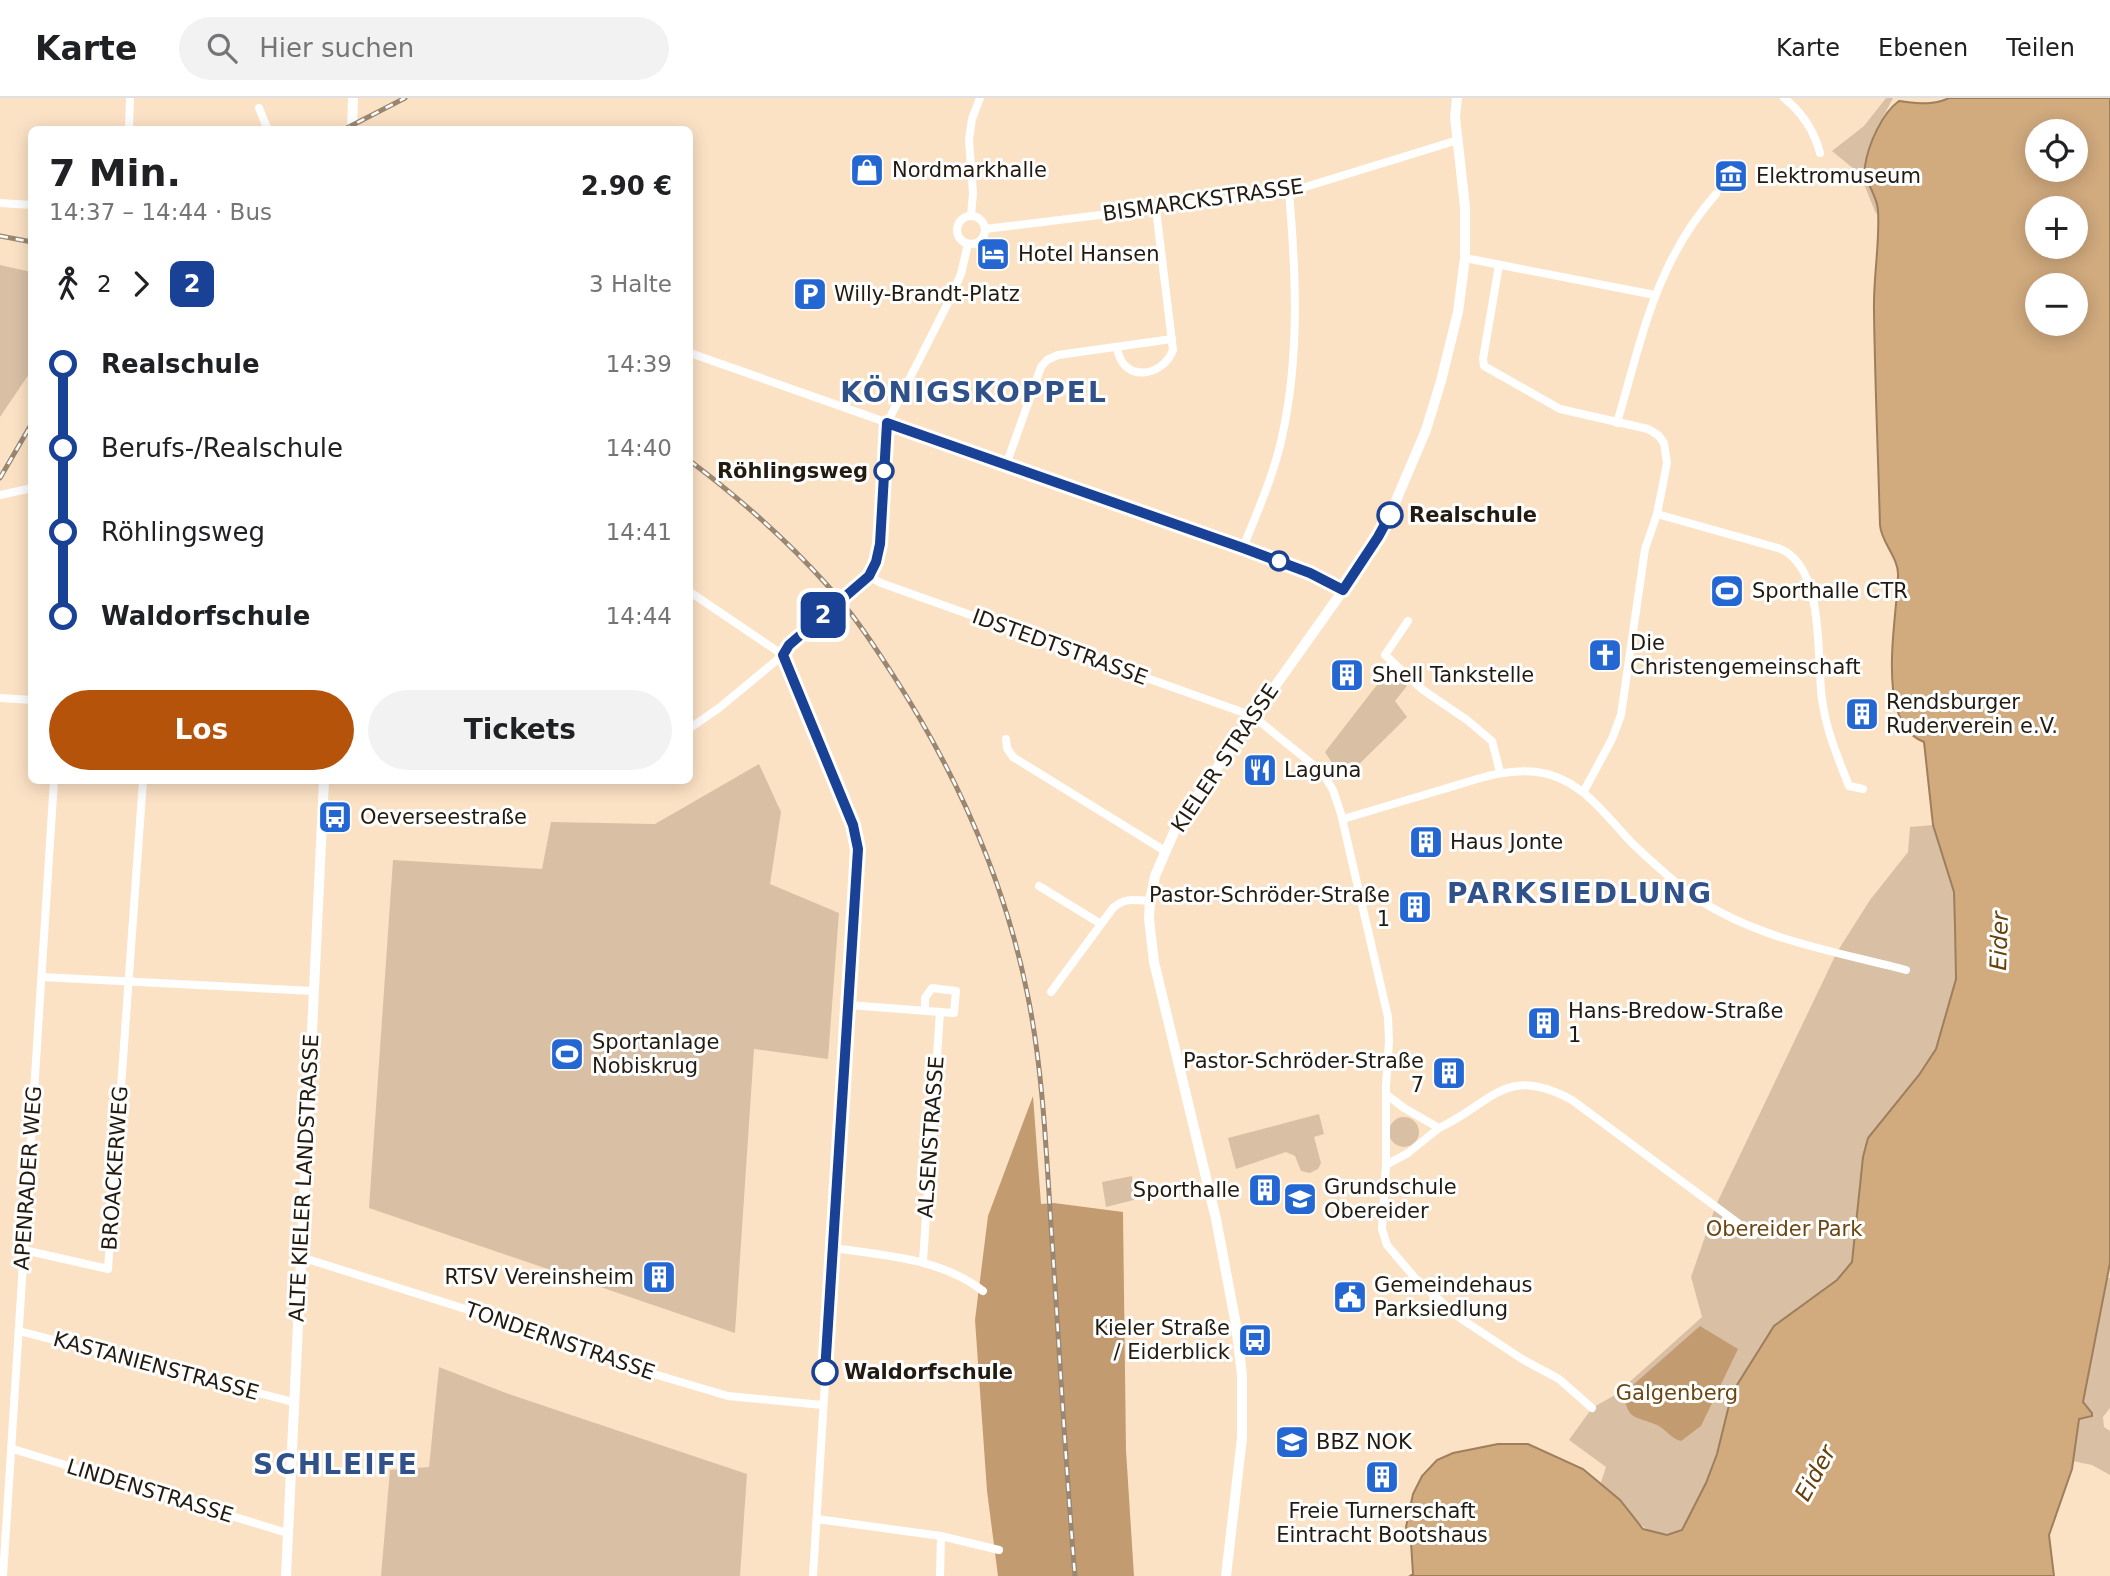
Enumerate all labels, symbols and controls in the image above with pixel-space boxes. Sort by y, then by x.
search box [179,17,669,80]
text: Karte [35,29,137,68]
icon: search [203,29,241,67]
text: Hier suchen [259,33,414,63]
text: Karte [1776,34,1840,62]
text: Ebenen [1878,34,1968,62]
text: Teilen [2006,34,2075,62]
map controls [2025,119,2088,336]
button: locate [2025,119,2088,182]
text: 7 Min. [49,151,181,195]
shop icon: Nordmarkhalle [848,151,886,189]
museum icon: Elektromuseum [1712,157,1750,195]
place label: Nordmarkhalle [892,158,1047,182]
place label: Elektromuseum [1756,164,1921,188]
text: 2.90 € [581,171,672,201]
street label: BISMARCKSTRASSE [1101,174,1305,226]
button: + [2025,196,2088,259]
text: 14:37 – 14:44 · Bus [49,199,272,225]
hotel icon: Hotel Hansen [974,235,1012,273]
place label: Hotel Hansen [1018,242,1159,266]
icon: walk [49,265,87,303]
icon: forward [122,265,160,303]
text: 2 [184,270,200,298]
text: 2 [97,271,112,297]
text: 3 Halte [589,271,672,297]
button: − [2025,273,2088,336]
parking icon: Willy-Brandt-Platz [791,275,829,313]
place label: Willy-Brandt-Platz [834,282,1020,306]
text: Realschule [101,349,260,379]
text: 14:39 [606,351,672,377]
district label: KÖNIGSKOPPEL [840,375,1108,409]
text: Berufs-/Realschule [101,433,343,463]
text: 14:40 [606,435,672,461]
place label: Röhlingsweg [717,459,868,483]
marker: Röhlingsweg [874,461,894,481]
marker: Realschule [1377,502,1403,528]
place label: Realschule [1409,503,1537,527]
text: Röhlingsweg [101,517,265,547]
text: 14:41 [606,519,672,545]
unlabelled marker [1269,551,1289,571]
sports icon: Sporthalle CTR [1708,572,1746,610]
place label: Sporthalle CTR [1752,579,1908,603]
line badge: 2 [800,592,846,638]
text: Waldorfschule [101,601,310,631]
text: 2 [815,601,831,629]
text: 14:44 [606,603,672,629]
street label: IDSTEDTSTRASSE [969,604,1151,690]
place label: Die Christengemeinschaft [1630,631,1861,679]
church icon: Die Christengemeinschaft [1586,636,1624,674]
building icon: Shell Tankstelle [1328,656,1366,694]
place label: Shell Tankstelle [1372,663,1534,687]
street label: KIELER STRASSE [1166,679,1284,837]
button: Los [49,690,354,770]
button: Tickets [368,690,672,770]
place label: Rendsburger Ruderverein e.V. [1886,690,2058,738]
building icon: Rendsburger Ruderverein e.V. [1843,695,1881,733]
restaurant icon: Laguna [1241,751,1279,789]
place label: Laguna [1284,758,1361,782]
bus stop icon: Oeverseestraße [316,798,354,836]
place label: Oeverseestraße [360,805,527,829]
building icon: Haus Jonte [1407,823,1445,861]
place label: Haus Jonte [1450,830,1563,854]
district label: PARKSIEDLUNG [1447,877,1713,910]
place label: Pastor-Schröder-Straße 1 [1149,883,1390,931]
building icon: Pastor-Schröder-Straße 1 [1396,888,1434,926]
water label: Eider [1985,909,2013,971]
place label: Hans-Bredow-Straße 1 [1568,999,1783,1047]
building icon: Hans-Bredow-Straße 1 [1525,1004,1563,1042]
place label: Sportanlage Nobiskrug [592,1030,720,1078]
street label: ALTE KIELER LANDSTRASSE [284,1034,324,1322]
sports icon: Sportanlage Nobiskrug [548,1035,586,1073]
place label: Pastor-Schröder-Straße 7 [1183,1049,1424,1097]
building icon: Pastor-Schröder-Straße 7 [1430,1054,1468,1092]
street label: ALSENSTRASSE [913,1055,949,1219]
street label: APENRADER WEG [10,1085,46,1271]
street label: BROACKERWEG [97,1085,133,1251]
building icon: Sporthalle [1246,1171,1284,1209]
place label: Grundschule Obereider [1324,1175,1457,1223]
place label: Sporthalle [1133,1178,1240,1202]
school or university icon: Grundschule Obereider [1281,1180,1319,1218]
park label: Obereider Park [1706,1217,1863,1241]
building icon: RTSV Vereinsheim [640,1258,678,1296]
place label: RTSV Vereinsheim [444,1265,634,1289]
place label: Gemeindehaus Parksiedlung [1374,1273,1532,1321]
public building icon: Gemeindehaus Parksiedlung [1331,1278,1369,1316]
street label: TONDERNSTRASSE [461,1297,658,1385]
place label: Kieler Straße / Eiderblick [1094,1316,1231,1364]
bus stop icon: Kieler Straße / Eiderblick [1236,1321,1274,1359]
street label: KASTANIENSTRASSE [51,1327,261,1405]
marker: Waldorfschule [812,1359,838,1385]
place label: Waldorfschule [844,1360,1013,1384]
park label: Galgenberg [1616,1381,1738,1405]
school or university icon: BBZ NOK [1273,1423,1311,1461]
place label: BBZ NOK [1316,1430,1413,1454]
water label: Eider [1789,1439,1841,1505]
district label: SCHLEIFE [253,1448,419,1481]
street label: LINDENSTRASSE [64,1454,236,1528]
building icon: Freie Turnerschaft Eintracht Bootshaus [1363,1458,1401,1496]
place label: Freie Turnerschaft Eintracht Bootshaus [1276,1499,1488,1547]

